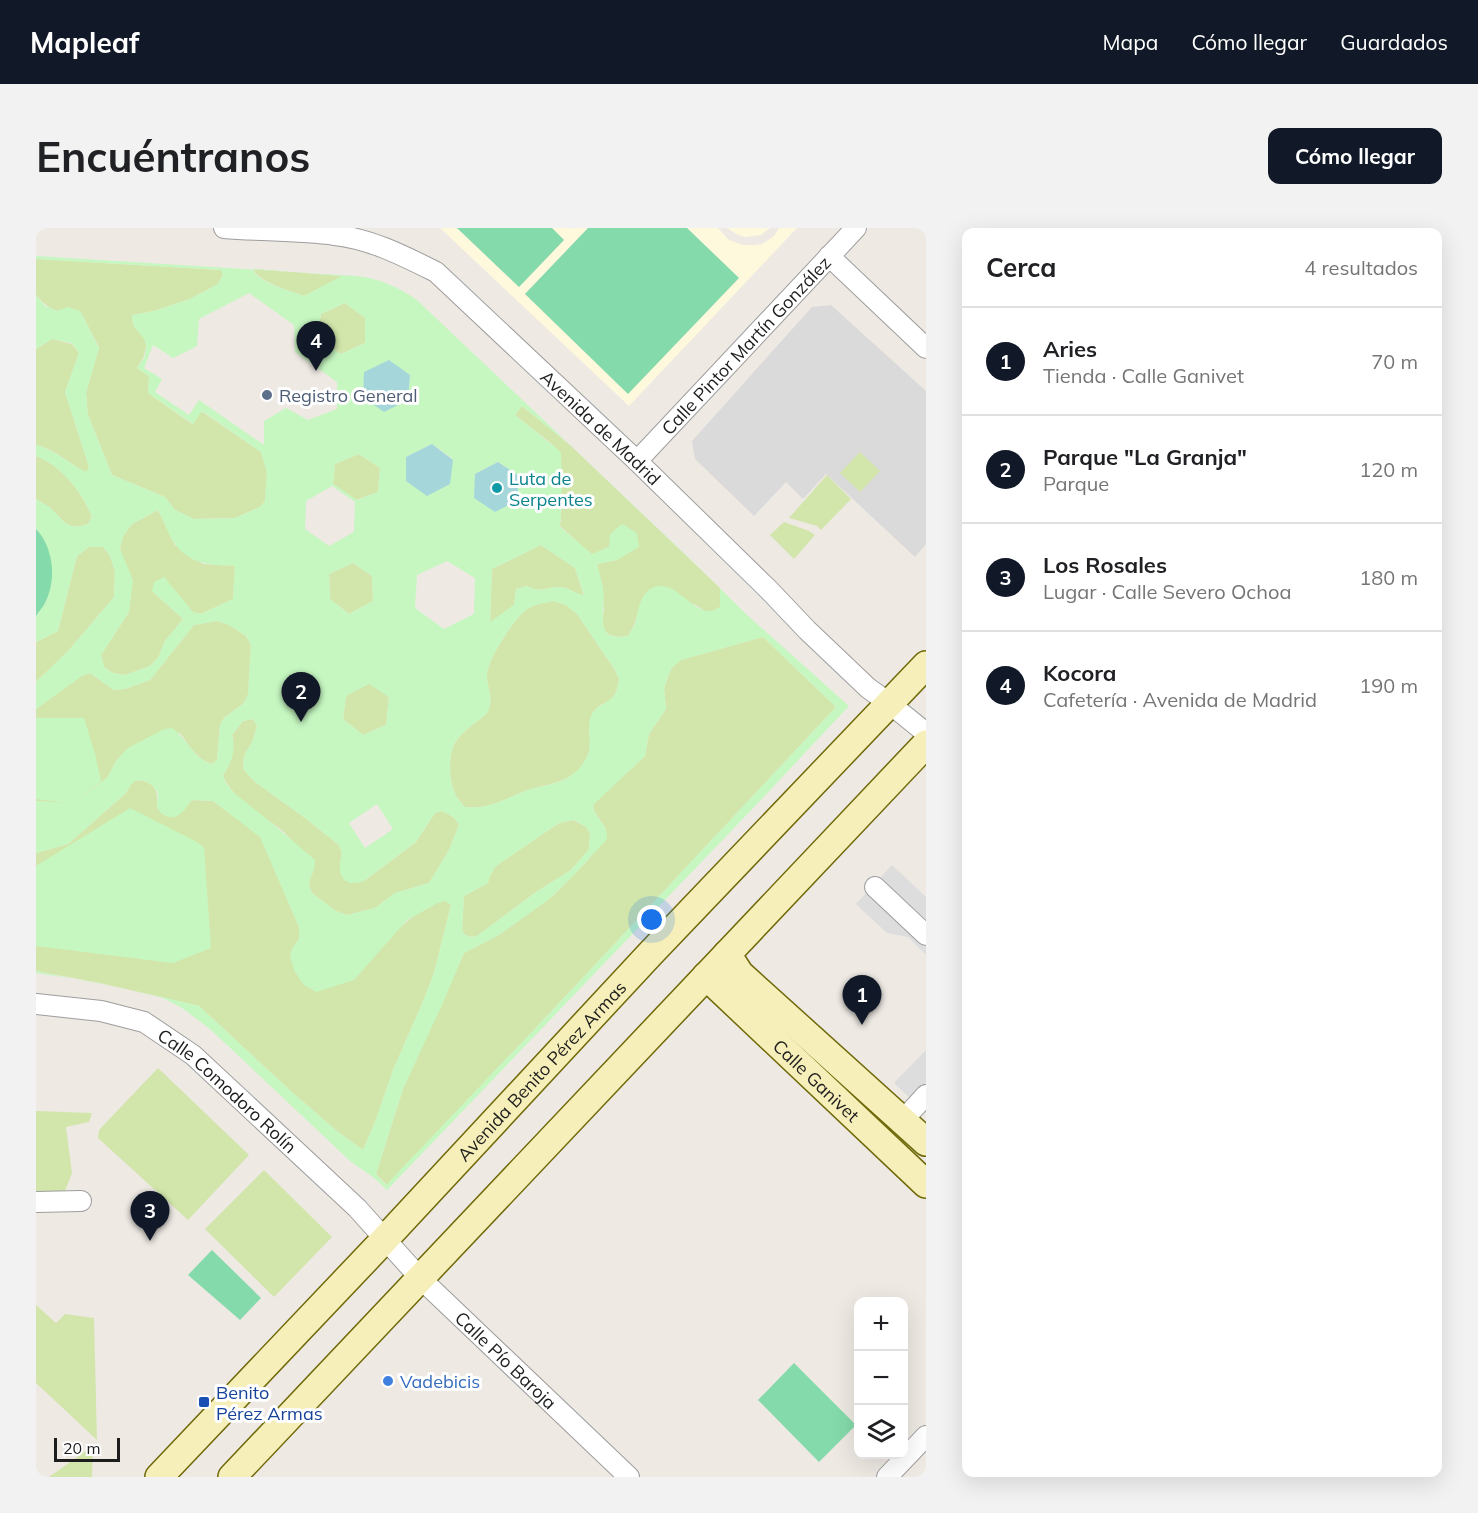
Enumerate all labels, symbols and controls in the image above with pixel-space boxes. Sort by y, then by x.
text: Mapleaf [30,25,139,60]
text: Mapa [1103,29,1158,55]
text: Cómo llegar [1191,29,1307,55]
text: Guardados [1340,29,1448,55]
button: Cómo llegar [1268,128,1442,184]
text: Encuéntranos [36,130,310,183]
street label: Calle Pintor Martín González [656,251,835,439]
text: Cerca [986,251,1056,284]
text: 4 resultados [1304,255,1418,280]
pin: 4 [296,322,336,371]
text: Aries [1043,335,1097,363]
text: 1 [1000,349,1012,374]
text: 70 m [1371,349,1418,374]
text: Tienda · Calle Ganivet [1043,363,1244,388]
street label: Avenida de Madrid [536,365,666,490]
place label: Registro General [279,384,418,407]
marker: Registro General [260,388,274,402]
text: Parque "La Granja" [1043,443,1247,471]
text: 2 [1000,457,1012,482]
text: 120 m [1359,457,1418,482]
place label: Luta de Serpentes [509,467,593,511]
text: Parque [1043,471,1109,496]
marker: Luta de Serpentes [490,481,504,495]
text: Los Rosales [1043,551,1167,579]
text: 3 [1000,565,1012,590]
text: 180 m [1359,565,1418,590]
text: Lugar · Calle Severo Ochoa [1043,579,1291,604]
text: Kocora [1043,659,1116,687]
pin: 2 [282,672,320,722]
text: 4 [1000,673,1012,698]
text: 190 m [1359,673,1418,698]
text: Cafetería · Avenida de Madrid [1043,687,1317,712]
your location [637,905,666,934]
street label: Avenida Benito Pérez Armas [452,976,631,1166]
pin: 1 [842,976,882,1025]
street label: Calle Comodoro Rolín [153,1023,302,1158]
street label: Calle Ganivet [768,1034,864,1127]
pin: 3 [130,1192,170,1241]
map controls [854,1297,908,1459]
button: + [854,1297,908,1351]
street label: Calle Pío Baroja [450,1306,562,1414]
button: − [854,1351,908,1405]
place label: Vadebicis [400,1370,480,1393]
marker: Vadebicis [381,1374,395,1388]
place label: Benito Pérez Armas [216,1381,323,1425]
marker: Benito Pérez Armas [197,1395,211,1409]
button: layers [854,1405,908,1459]
scale bar [54,1435,120,1462]
text: 20 m [63,1438,100,1458]

